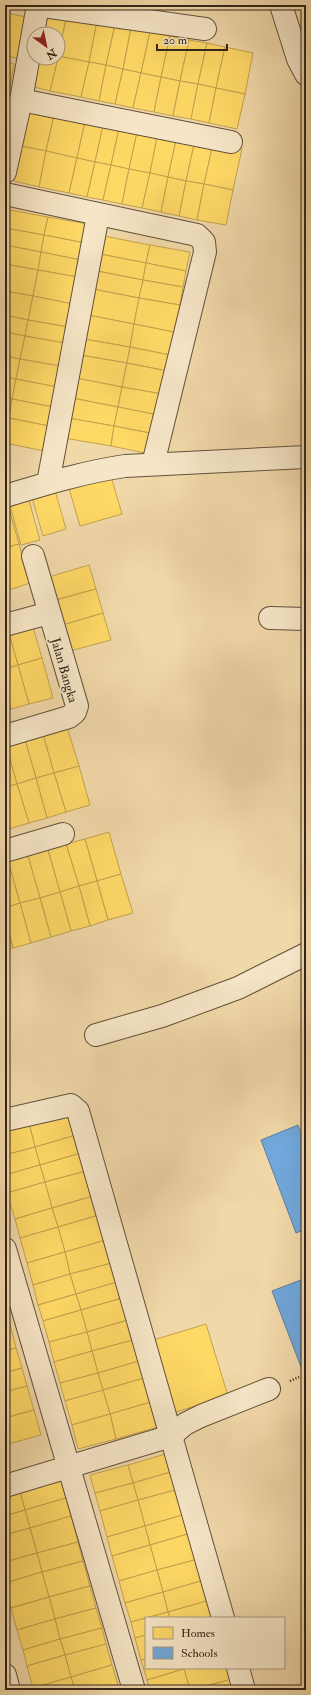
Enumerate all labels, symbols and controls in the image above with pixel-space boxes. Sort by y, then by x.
north arrow [26,26,66,66]
scale bar [157,26,227,52]
text: 20 m [163,33,188,48]
text: N [43,45,60,63]
street label: Jalan Bangka [47,635,81,705]
legend [145,1617,285,1669]
text: Homes [181,1626,215,1641]
text: Schools [181,1646,218,1661]

